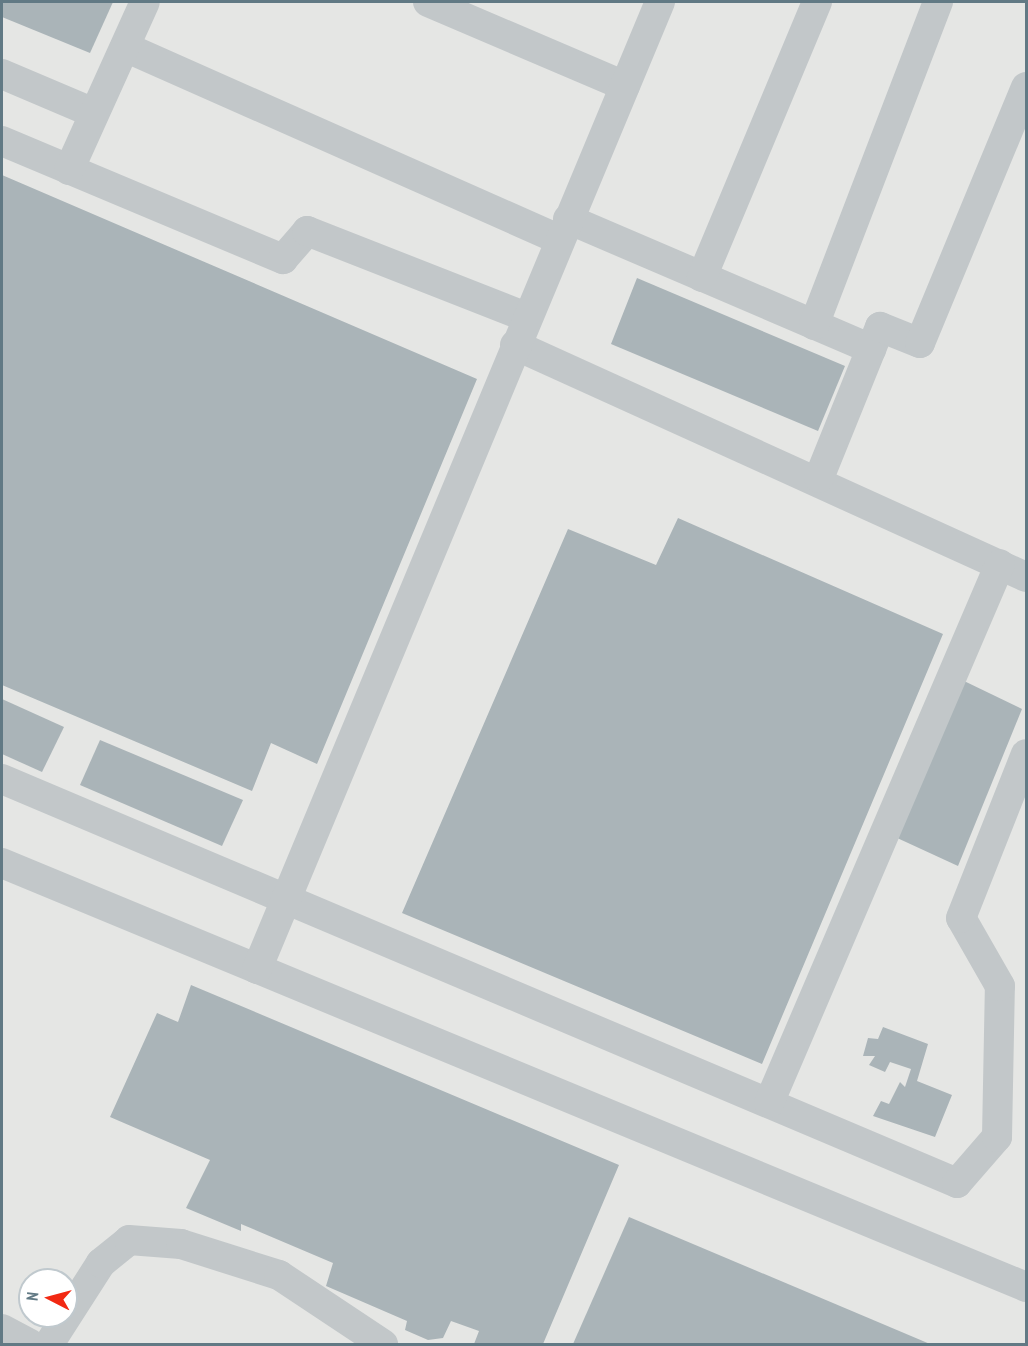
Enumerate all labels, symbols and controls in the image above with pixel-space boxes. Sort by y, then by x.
north arrow [18,1268,78,1328]
text: N [22,1291,42,1302]

